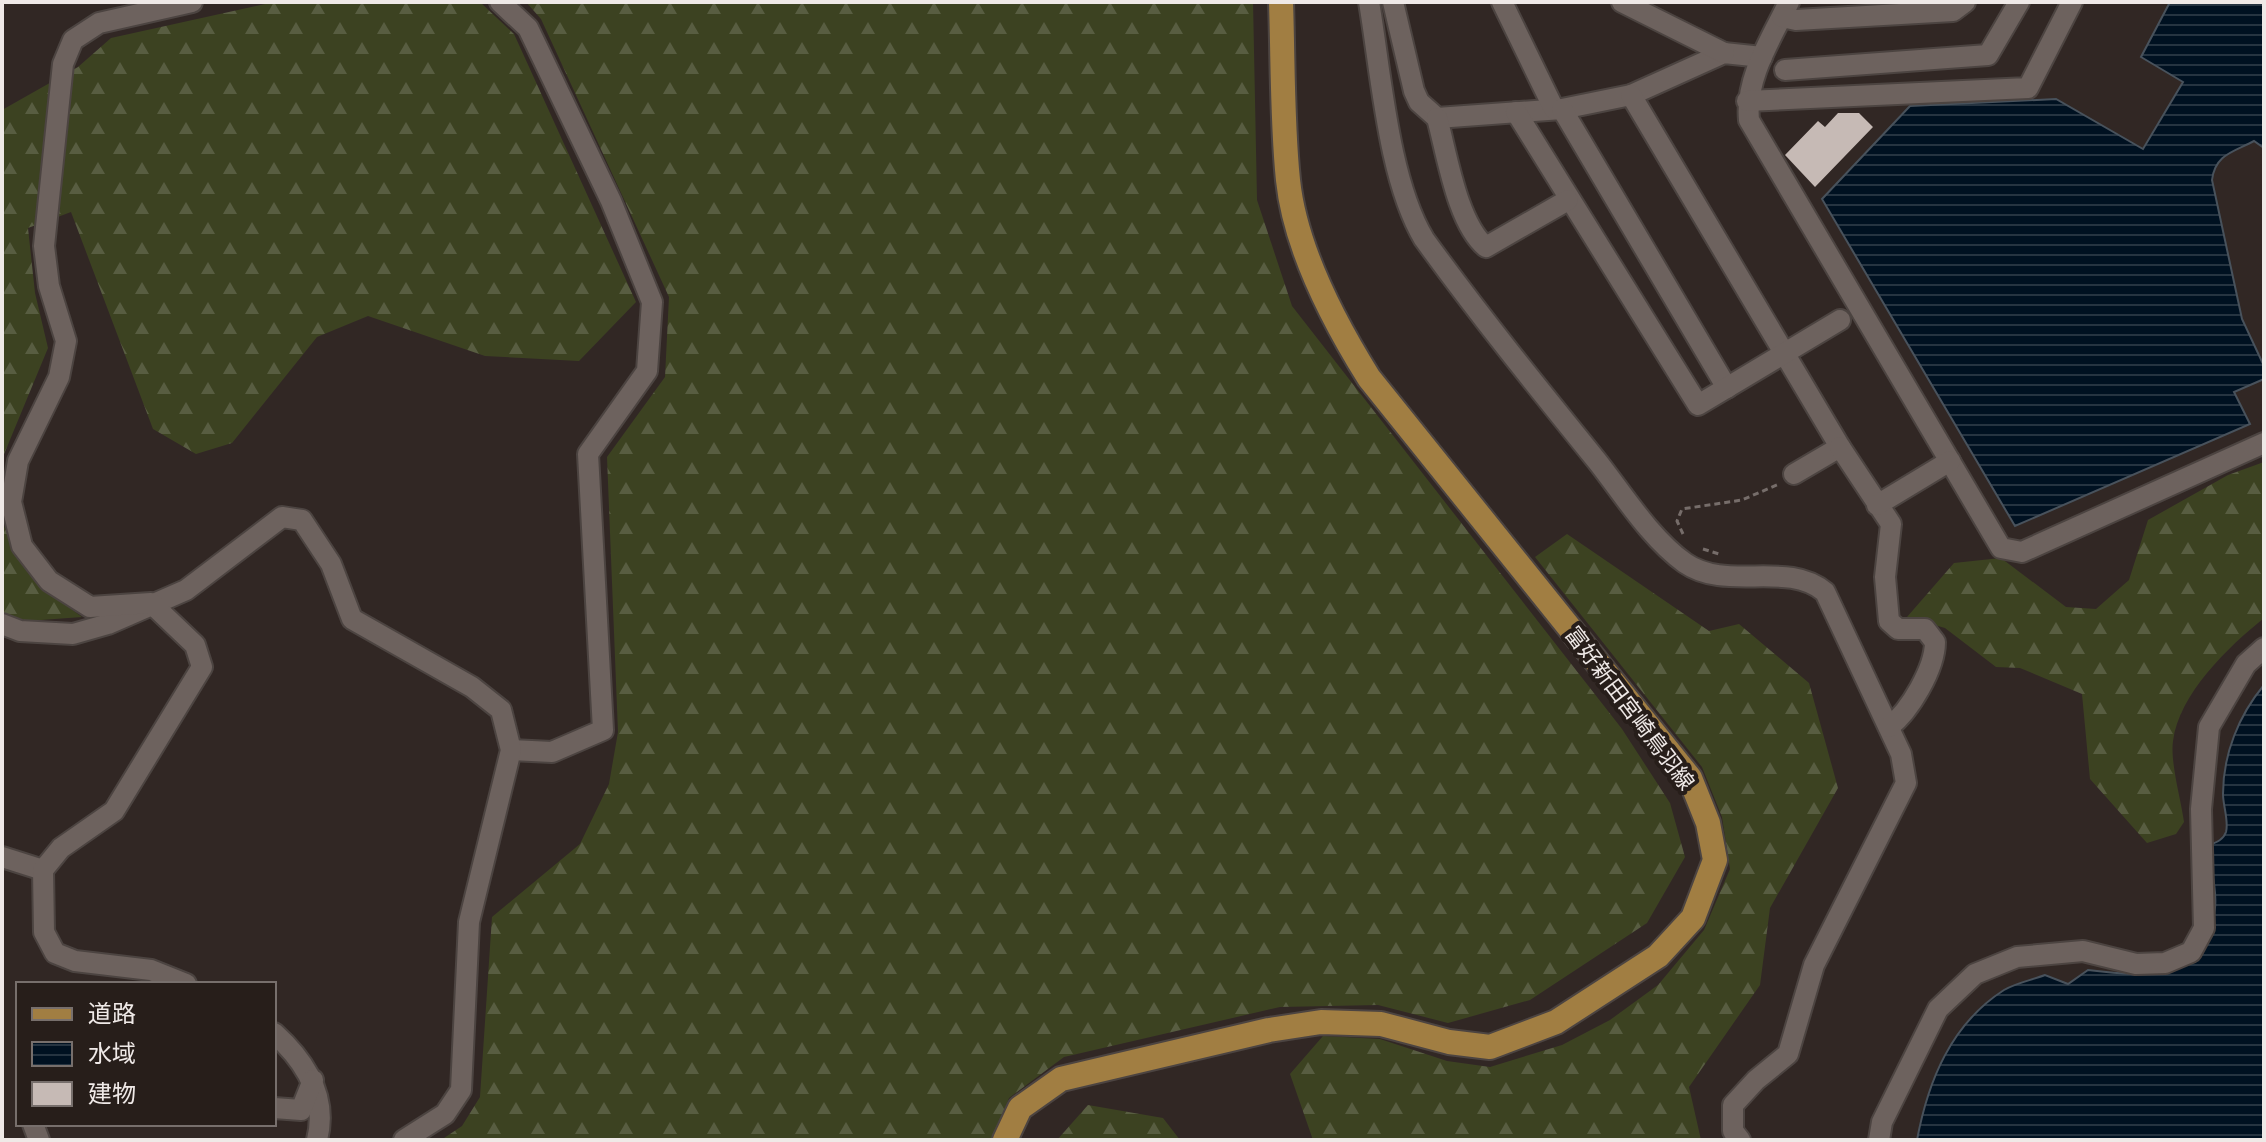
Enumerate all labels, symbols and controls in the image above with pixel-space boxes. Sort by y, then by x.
street label: 富好新田宮崎鳥羽線 [1559,619,1702,795]
legend [16,982,276,1126]
text: 道路 [88,996,136,1029]
text: 水域 [88,1036,136,1069]
text: 建物 [88,1076,136,1109]

